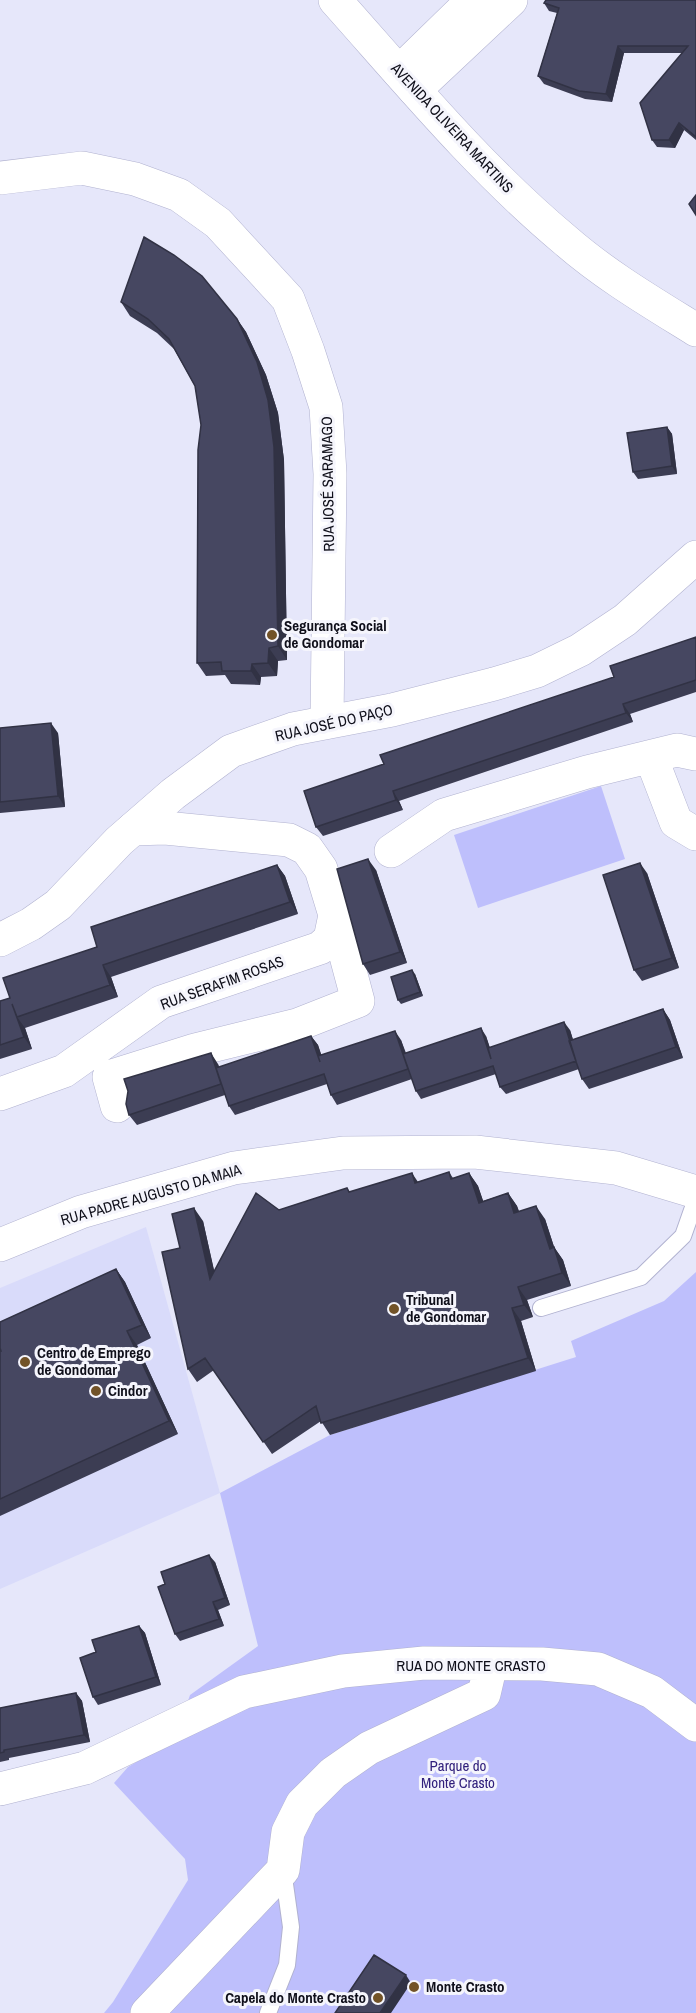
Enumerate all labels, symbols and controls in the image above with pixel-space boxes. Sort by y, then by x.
street label: AVENIDA OLIVEIRA MARTINS [386,57,518,197]
street label: RUA JOSÉ SARAMAGO [316,416,339,552]
place label: Segurança Social de Gondomar [284,615,387,653]
marker: Segurança Social de Gondomar [265,628,279,642]
street label: RUA JOSÉ DO PAÇO [273,699,395,746]
street label: RUA SERAFIM ROSAS [157,950,286,1015]
street label: RUA PADRE AUGUSTO DA MAIA [58,1158,244,1230]
place label: Tribunal de Gondomar [406,1289,486,1327]
marker: Tribunal de Gondomar [387,1302,401,1316]
place label: Centro de Emprego de Gondomar [37,1342,151,1380]
marker: Centro de Emprego de Gondomar [18,1355,32,1369]
place label: Cindor [108,1380,148,1401]
marker: Cindor [89,1384,103,1398]
street label: RUA DO MONTE CRASTO [396,1655,546,1676]
park label: Parque do Monte Crasto [421,1755,495,1793]
place label: Monte Crasto [426,1976,505,1997]
marker: Monte Crasto [407,1980,421,1994]
place label: Capela do Monte Crasto [225,1987,366,2008]
marker: Capela do Monte Crasto [371,1991,385,2005]

